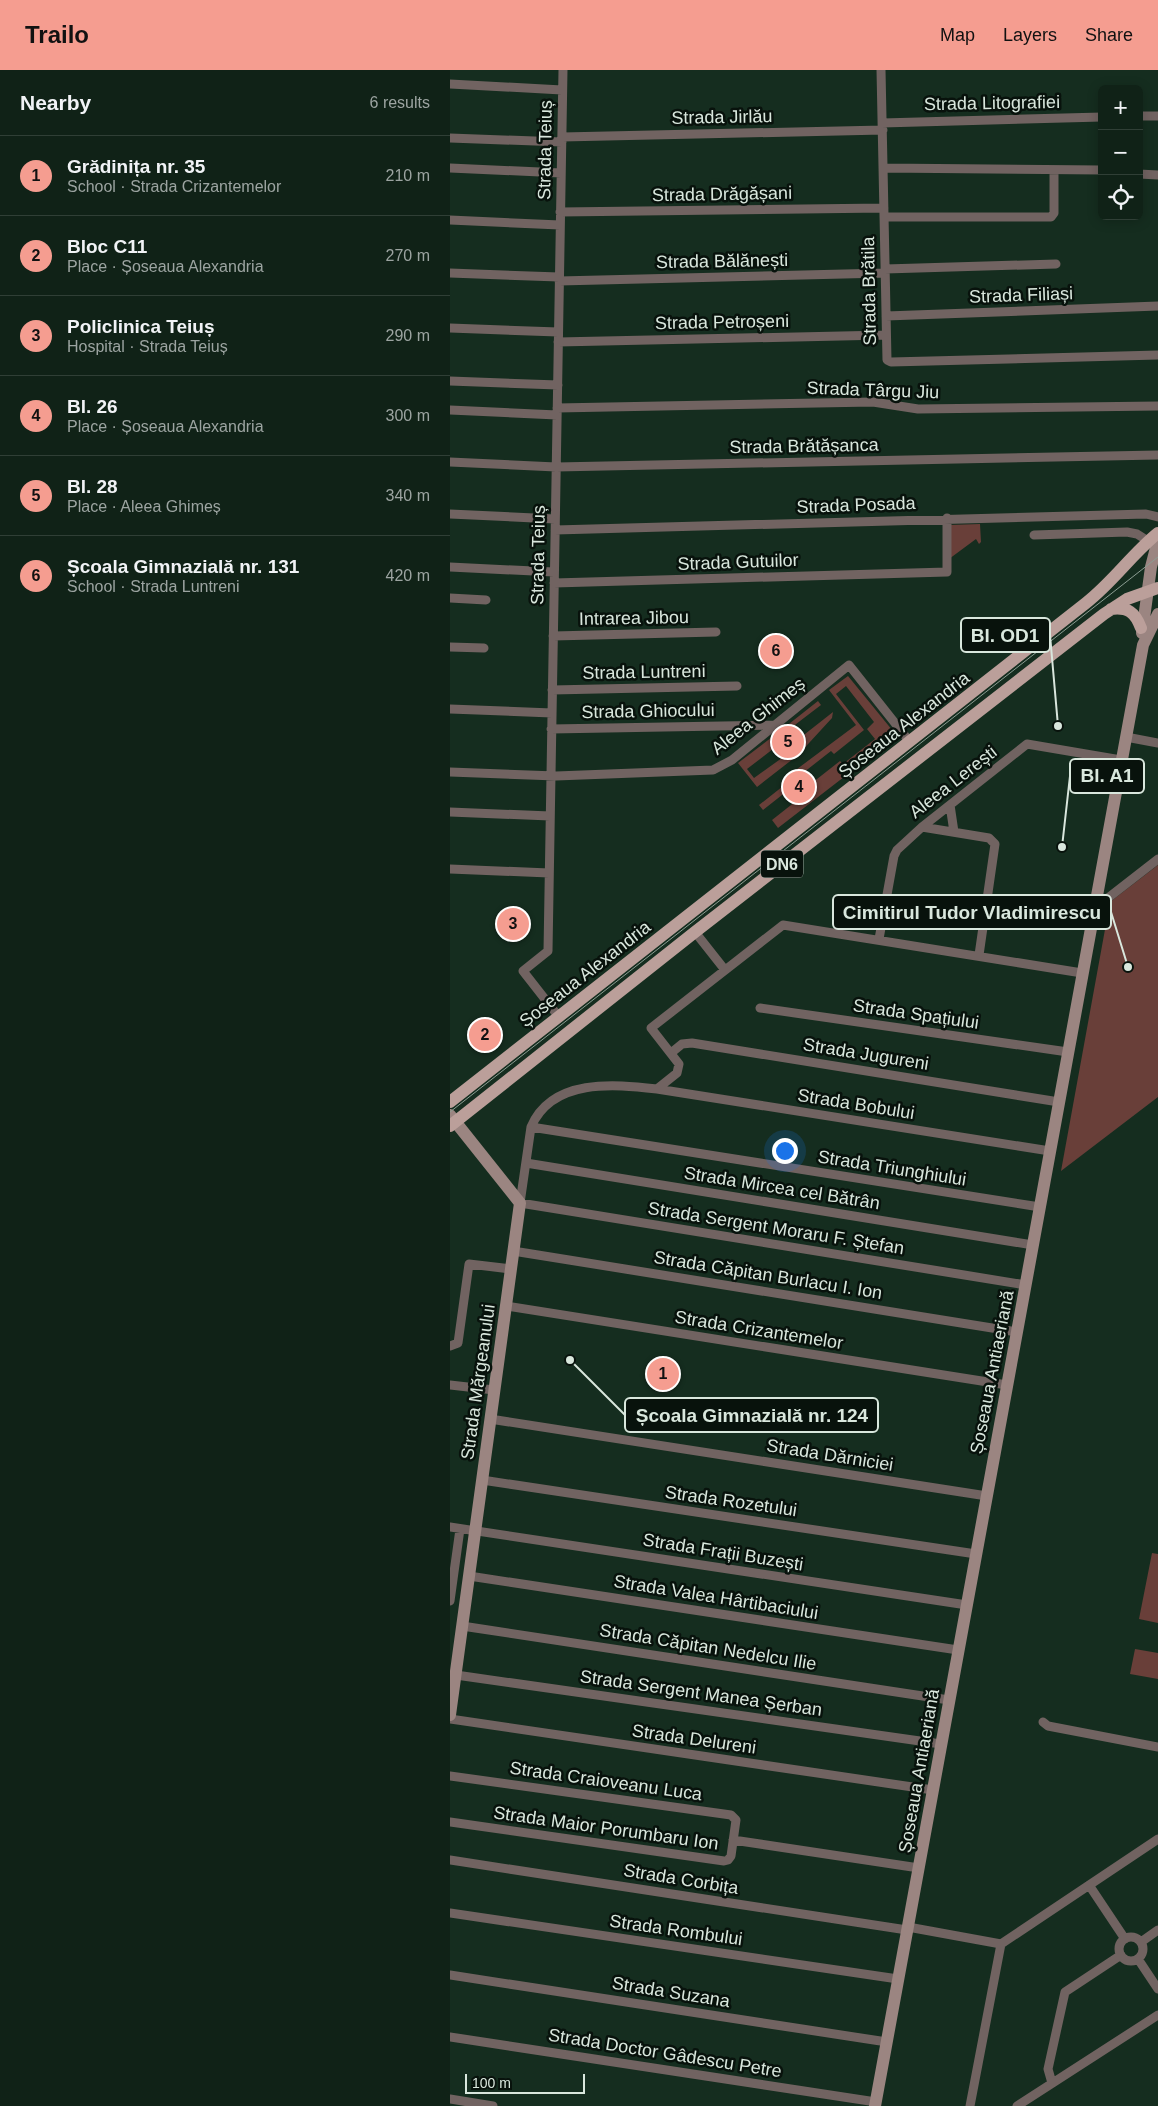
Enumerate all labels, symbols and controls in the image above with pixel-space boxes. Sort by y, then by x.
text: Trailo [25,21,89,48]
text: Map [940,25,975,45]
text: Layers [1003,25,1057,45]
text: Share [1085,25,1133,45]
map controls [1098,85,1143,220]
button: + [1098,85,1143,130]
text: Nearby [20,91,91,114]
street label: Strada Litografiei [924,92,1060,114]
text: 6 results [370,94,430,111]
street label: Strada Teiuș [534,100,556,200]
street label: Strada Jirlău [671,106,773,128]
button: − [1098,130,1143,175]
text: Grădinița nr. 35 [67,156,205,177]
text: 1 [32,167,40,184]
text: 210 m [386,167,430,184]
button: locate [1098,175,1143,220]
text: School · Strada Crizantemelor [67,178,281,195]
street label: Strada Drăgășani [652,183,792,205]
street label: Strada Brătila [858,235,880,346]
text: Bloc C11 [67,236,147,257]
text: 2 [32,247,40,264]
text: 270 m [386,247,430,264]
street label: Strada Bălănești [656,250,788,272]
text: Place · Șoseaua Alexandria [67,258,264,275]
street label: Strada Filiași [969,283,1073,307]
street label: Strada Petroșeni [655,311,789,333]
text: Policlinica Teiuș [67,316,214,337]
text: 3 [32,327,40,344]
text: 290 m [386,327,430,344]
text: Hospital · Strada Teiuș [67,338,228,355]
street label: Strada Târgu Jiu [806,378,940,402]
text: Bl. 26 [67,396,118,417]
text: 4 [32,407,40,424]
text: 300 m [386,407,430,424]
text: Place · Șoseaua Alexandria [67,418,264,435]
street label: Strada Brătășanca [729,435,880,457]
text: Bl. 28 [67,476,118,497]
text: 5 [32,487,40,504]
text: 340 m [386,487,430,504]
street label: Strada Posada [796,493,917,517]
text: Place · Aleea Ghimeș [67,498,221,515]
street label: Strada Teiuș [527,505,549,605]
street label: Strada Gutuilor [677,550,799,574]
text: Școala Gimnazială nr. 131 [67,556,299,577]
text: 6 [32,567,40,584]
text: 420 m [386,567,430,584]
text: School · Strada Luntreni [67,578,240,595]
street label: Intrarea Jibou [579,607,689,629]
callout: Bl. OD1 [961,618,1050,652]
text: Bl. OD1 [971,625,1040,646]
pin: 6 [760,632,792,670]
street label: Strada Luntreni [582,661,706,683]
street label: Șoseaua Alexandria [835,667,974,782]
street label: Aleea Ghimeș [707,673,809,759]
street label: Strada Ghiocului [581,700,715,722]
pin: 5 [772,723,804,761]
street label: Aleea Lerești [905,742,1001,822]
callout: Bl. A1 [1070,759,1144,793]
text: Bl. A1 [1080,765,1134,786]
pin: 4 [783,768,815,806]
road number: DN6 [761,851,803,878]
callout: Cimitirul Tudor Vladimirescu [833,895,1111,929]
text: Cimitirul Tudor Vladimirescu [843,902,1101,923]
pin: 3 [497,905,529,943]
street label: Șoseaua Alexandria [516,916,655,1031]
street label: Strada Spațiului [852,995,980,1033]
pin: 2 [469,1016,501,1054]
street label: Strada Jugureni [802,1034,930,1074]
street label: Strada Bobului [796,1085,916,1123]
your location [772,1138,798,1164]
street label: Strada Triunghiului [816,1146,968,1190]
street label: Strada Mircea cel Bătrân [683,1163,881,1213]
street label: Strada Sergent Moraru F. Ștefan [646,1198,906,1258]
street label: Strada Căpitan Burlacu I. Ion [652,1247,884,1303]
street label: Șoseaua Antiaeriană [966,1288,1018,1455]
street label: Strada Mărgeanului [457,1303,499,1461]
street label: Strada Crizantemelor [673,1307,845,1353]
pin: 1 [647,1355,679,1393]
callout: Școala Gimnazială nr. 124 [625,1398,878,1432]
text: Școala Gimnazială nr. 124 [636,1405,869,1426]
street label: Strada Dărniciei [765,1435,895,1475]
street label: Strada Rozetului [664,1482,798,1520]
street label: Strada Frații Buzești [641,1529,805,1575]
street label: Strada Valea Hârtibaciului [612,1571,820,1623]
street label: Strada Căpitan Nedelcu Ilie [598,1620,818,1674]
street label: Strada Sergent Manea Șerban [579,1666,823,1720]
street label: Șoseaua Antiaeriană [895,1686,943,1855]
street label: Strada Delureni [631,1720,757,1758]
street label: Strada Craioveanu Luca [508,1758,704,1805]
street label: Strada Maior Porumbaru Ion [492,1802,720,1854]
street label: Strada Corbița [622,1860,741,1898]
street label: Strada Rombului [608,1911,744,1949]
street label: Strada Suzana [611,1973,732,2011]
street label: Strada Doctor Gâdescu Petre [547,2025,783,2081]
scale bar [465,2071,585,2094]
text: 100 m [472,2075,511,2091]

